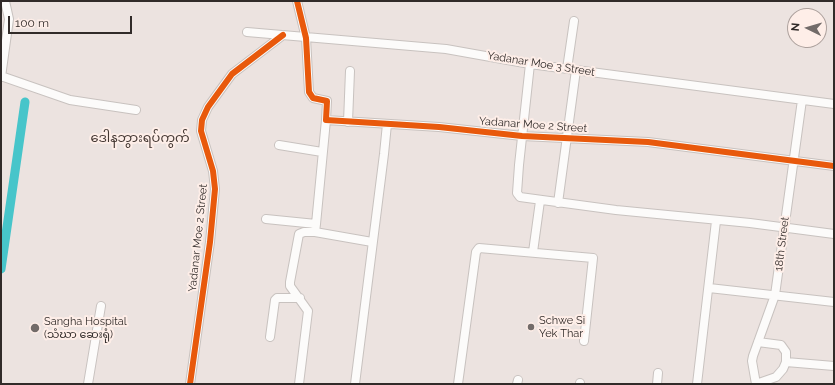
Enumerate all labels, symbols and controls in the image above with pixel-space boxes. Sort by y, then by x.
scale bar [10,8,134,34]
north arrow [787,8,827,48]
text: 100 m [15,16,49,30]
text: N [789,22,802,32]
street label: Yadanar Moe 3 Street [486,49,596,79]
street label: Yadanar Moe 2 Street [478,115,588,135]
district label: ဒေါနဘွားရပ်ကွက် [90,130,190,146]
street label: Yadanar Moe 2 Street [186,183,210,293]
street label: 18th Street [772,216,792,272]
place label: Schwe Si Yek Thar [539,314,585,340]
place label: Sangha Hospital (သံဃာ ဆေးရုံ) [44,315,127,341]
marker: Sangha Hospital (သံဃာ ဆေးရုံ) [29,322,41,334]
marker: Schwe Si Yek Thar [526,322,536,332]

